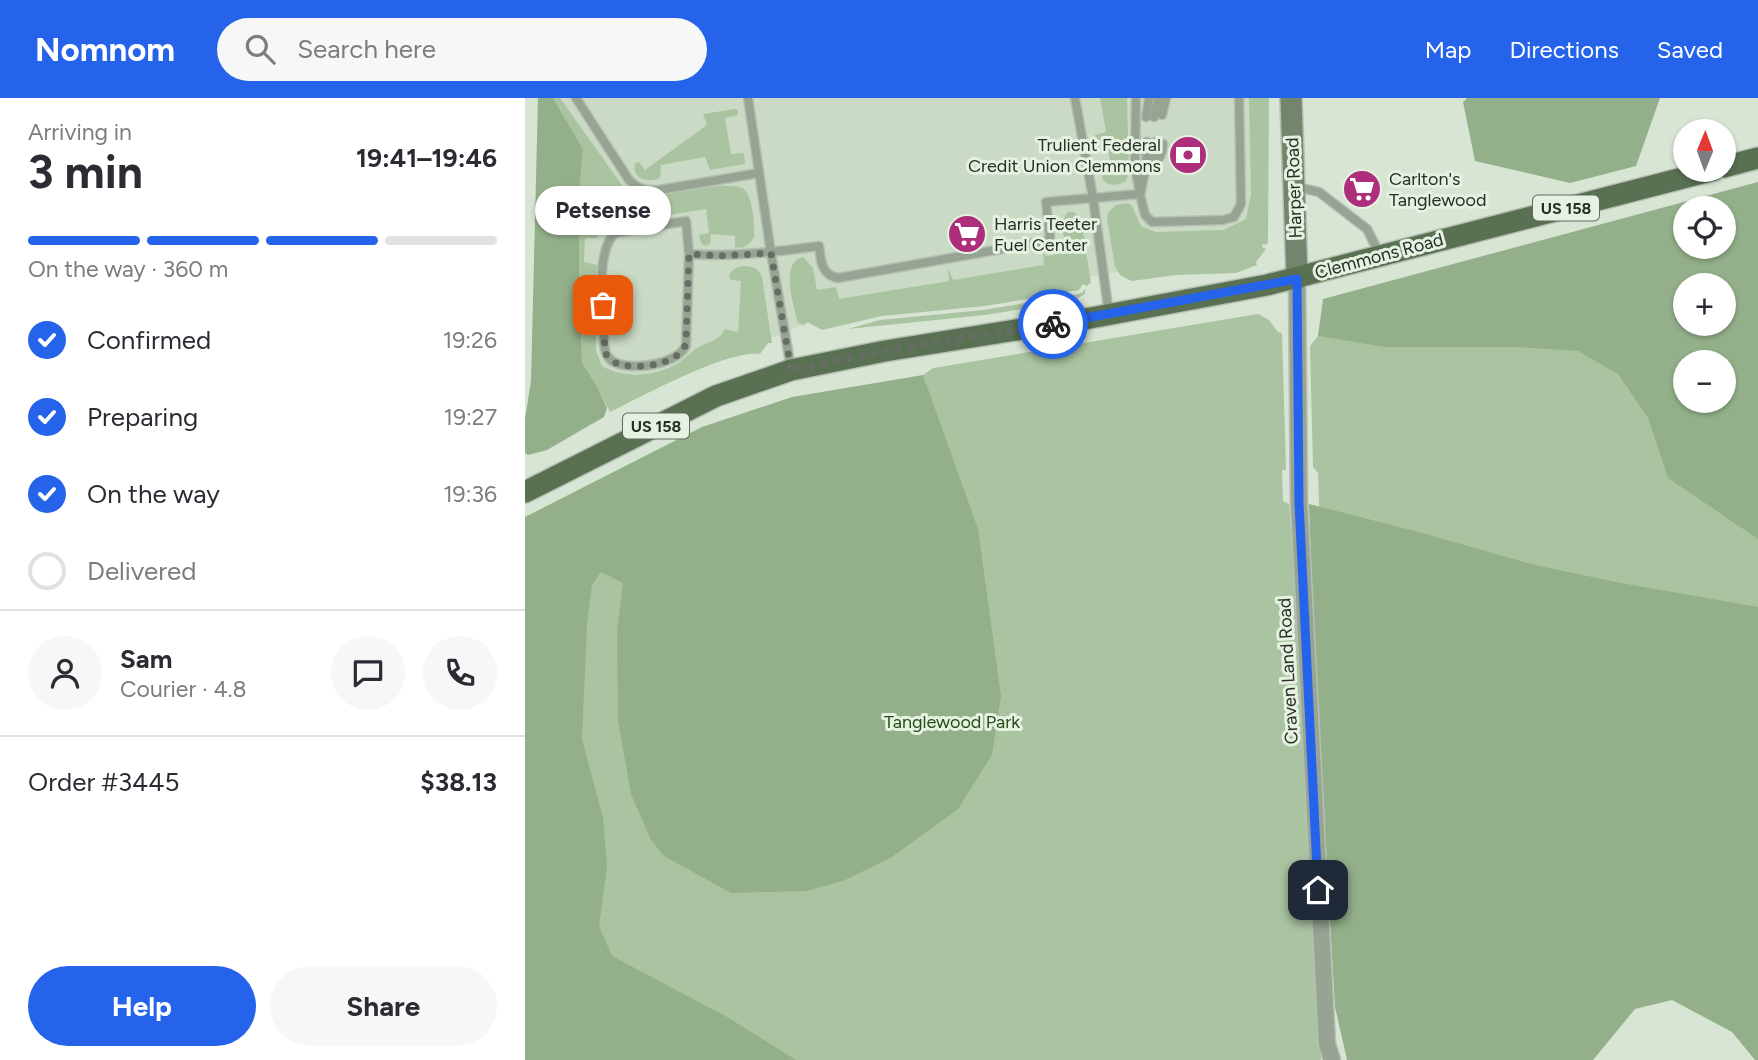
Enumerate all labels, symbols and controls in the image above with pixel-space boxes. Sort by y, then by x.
search box [217,18,707,81]
text: Nomnom [35,30,175,69]
icon: search [241,30,279,68]
text: Search here [297,33,436,65]
text: Map [1425,35,1471,64]
text: Directions [1509,35,1619,64]
text: Saved [1657,35,1723,64]
text: Arriving in [28,118,132,146]
north arrow [1673,119,1736,182]
map controls [1673,119,1736,413]
place label: Trulient Federal Credit Union Clemmons [968,134,1161,177]
bank icon: Trulient Federal Credit Union Clemmons [1167,134,1209,176]
street label: Harper Road [1281,137,1307,239]
text: 19:41–19:46 [356,142,497,174]
text: 3 min [28,144,143,200]
supermarket icon: Carlton's Tanglewood [1341,168,1383,210]
place label: Carlton's Tanglewood [1389,168,1487,211]
callout: Petsense [535,186,671,235]
road number: US 158 [1533,195,1599,220]
text: Petsense [555,196,651,224]
button: locate [1673,196,1736,259]
supermarket icon: Harris Teeter Fuel Center [946,213,988,255]
place label: Harris Teeter Fuel Center [994,213,1097,256]
street label: Clemmons Road [1312,228,1446,284]
text: On the way · 360 m [28,255,228,283]
button: + [1673,273,1736,336]
pin [573,275,633,335]
icon: bag [584,286,622,324]
courier [1018,289,1088,359]
icon: bike [1034,305,1072,343]
icon: check [28,321,66,359]
text: Confirmed [87,324,211,356]
text: 19:26 [443,326,497,354]
button: − [1673,350,1736,413]
icon: check [28,398,66,436]
text: Preparing [87,401,198,433]
text: 19:27 [443,403,497,431]
road number: US 158 [623,414,689,438]
icon: check [28,475,66,513]
text: On the way [87,478,220,510]
text: 19:36 [443,480,497,508]
text: Delivered [87,555,196,587]
street label: Craven Land Road [1273,597,1303,745]
button: person [28,636,102,710]
button: chat [331,636,405,710]
button: phone [423,636,497,710]
text: Sam [120,643,172,675]
text: Courier · 4.8 [120,675,247,703]
park label: Tanglewood Park [884,711,1020,733]
text: Order #3445 [28,766,179,798]
text: $38.13 [420,766,497,798]
pin [1288,860,1348,920]
icon: home [1299,871,1337,909]
button: Help [28,966,256,1046]
button: Share [270,966,497,1046]

